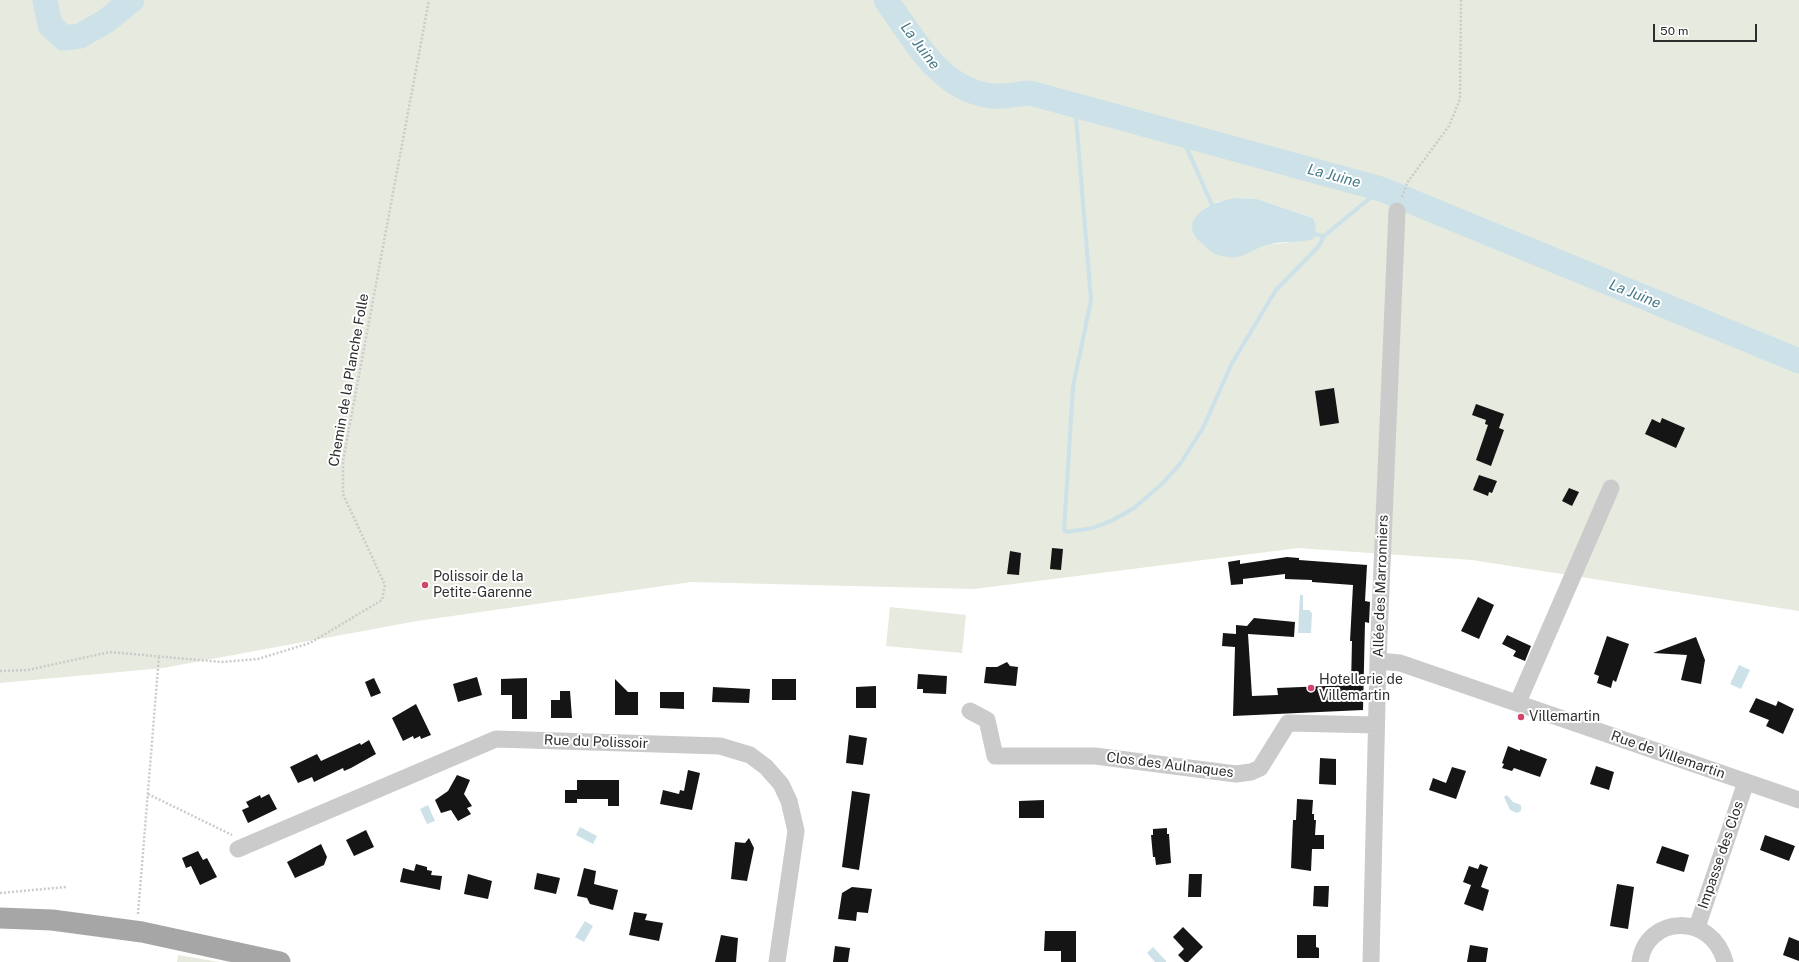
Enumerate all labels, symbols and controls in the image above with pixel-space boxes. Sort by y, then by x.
scale bar [1655,16,1759,42]
water label: La Juine [896,19,944,73]
text: 50 m [1660,24,1688,38]
water label: La Juine [1305,160,1363,192]
water label: La Juine [1606,275,1664,313]
street label: Chemin de la Planche Folle [325,292,373,468]
street label: Allée des Marronniers [1370,514,1392,658]
place label: Polissoir de la Petite-Garenne [433,569,532,602]
marker: Polissoir de la Petite-Garenne [420,580,430,590]
place label: Hotellerie de Villemartin [1319,672,1403,704]
marker: Hotellerie de Villemartin [1306,683,1316,693]
place label: Villemartin [1529,709,1600,725]
marker: Villemartin [1516,712,1526,722]
street label: Rue de Villemartin [1609,728,1727,782]
street label: Rue du Polissoir [544,732,648,752]
street label: Clos des Aulnaques [1105,749,1235,781]
street label: Impasse des Clos [1695,799,1747,911]

